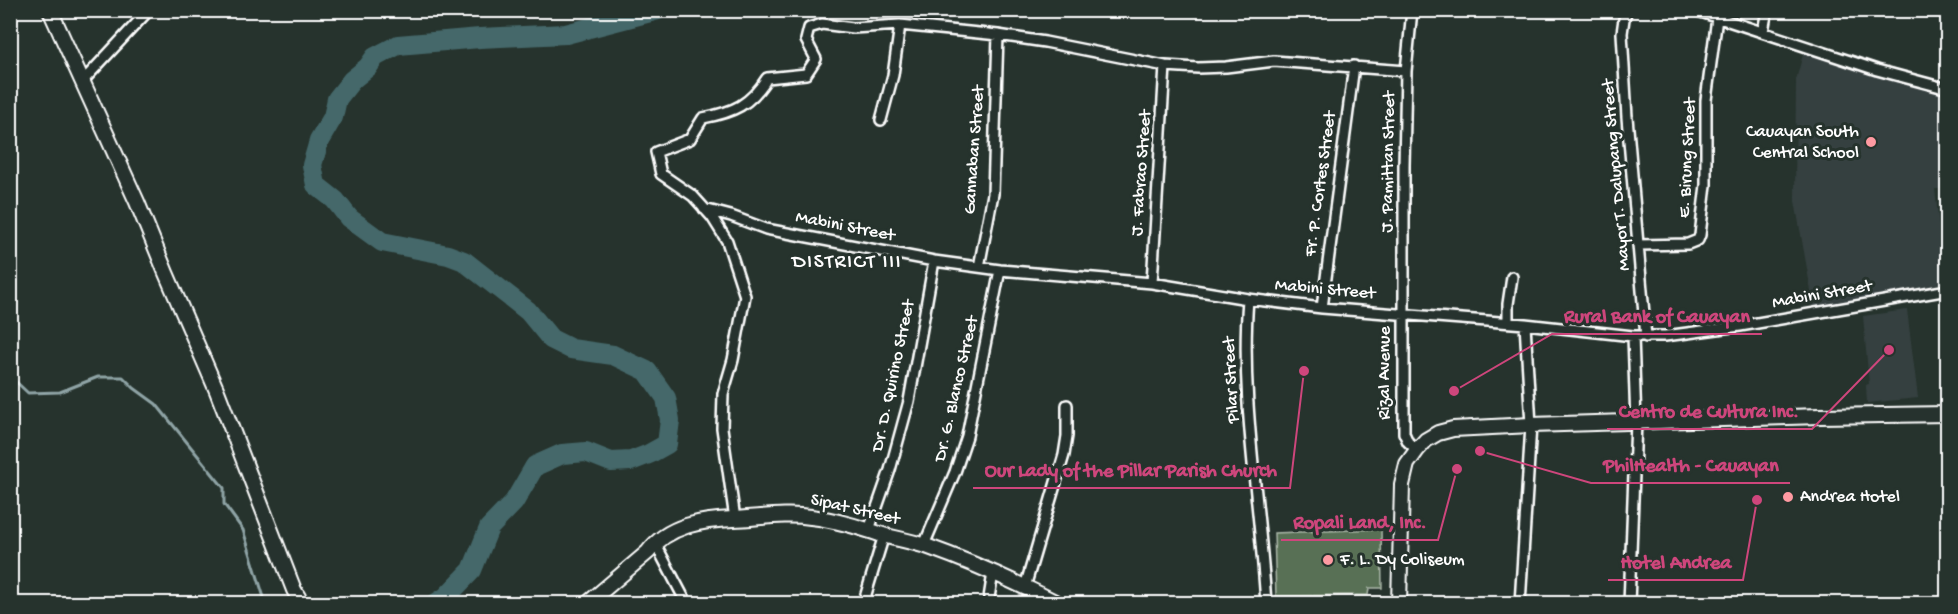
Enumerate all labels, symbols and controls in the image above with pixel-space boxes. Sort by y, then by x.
street label: Mayor T. Dalupang Street [1598,77,1636,272]
street label: Gannaban Street [960,83,990,215]
street label: J. Pamittan Street [1377,89,1401,233]
street label: E. Birung Street [1674,96,1702,219]
street label: J. Fabrao Street [1127,108,1157,237]
street label: Fr. P. Cortes Street [1300,108,1342,259]
place label: Cauayan South Central School [1746,122,1859,164]
marker: Cauayan South Central School [1864,135,1878,149]
street label: Mabini Street [794,207,898,247]
district label: DISTRICT III [790,251,902,276]
street label: Mabini Street [1274,275,1378,305]
street label: Mabini Street [1771,276,1875,314]
callout: Rural Bank of Cauayan [1552,296,1762,334]
street label: Dr. D. Quirino Street [867,297,921,455]
text: Rural Bank of Cauayan [1563,307,1750,330]
street label: Dr. G. Blanco Street [930,313,984,465]
street label: Rizal Avenue [1375,325,1396,420]
street label: Pilar Street [1219,335,1245,425]
callout: Centro de Cultura Inc. [1607,391,1812,429]
text: Centro de Cultura Inc. [1618,402,1799,425]
callout: PhilHealth - Cauayan [1591,445,1790,483]
callout: Our Lady of the Pillar Parish Church [973,450,1290,488]
text: PhilHealth - Cauayan [1602,456,1779,479]
text: Our Lady of the Pillar Parish Church [985,461,1277,484]
place label: Andrea Hotel [1800,487,1900,508]
street label: Sipat Street [808,490,903,531]
marker: Andrea Hotel [1781,490,1795,504]
callout: Ropali Land, Inc. [1281,502,1438,540]
text: Ropali Land, Inc. [1292,513,1427,536]
callout: Hotel Andrea [1608,542,1743,580]
place label: F. L. Dy Coliseum [1339,550,1465,571]
marker: F. L. Dy Coliseum [1321,553,1335,567]
text: Hotel Andrea [1621,553,1732,576]

